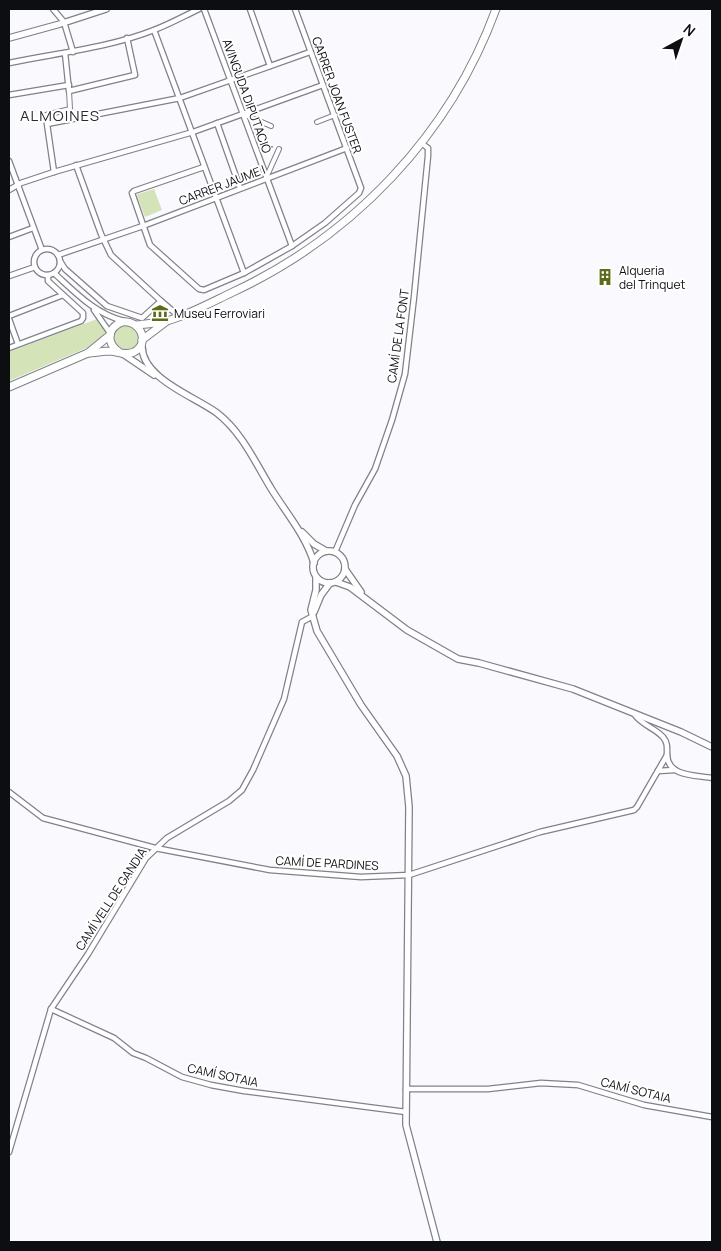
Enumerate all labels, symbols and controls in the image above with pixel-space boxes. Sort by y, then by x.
north arrow [656,15,706,65]
text: N [680,19,700,40]
street label: CARRER JOAN FUSTER [308,34,366,156]
street label: AVINGUDA DIPUTACIÓ [218,36,276,156]
district label: ALMOINES [20,105,100,126]
street label: CARRER JAUME I [176,161,268,209]
place label: Alqueria del Trinquet [619,262,685,293]
building icon: Alqueria del Trinquet [595,267,615,287]
street label: CAMÍ DE LA FONT [383,287,413,384]
museum icon: Museu Ferroviari [150,303,170,323]
place label: Museu Ferroviari [174,305,265,322]
street label: CAMÍ VELL DE GANDIA [71,844,151,954]
street label: CAMÍ DE PARDINES [275,852,379,874]
street label: CAMÍ SOTAIA [186,1059,260,1091]
street label: CAMÍ SOTAIA [599,1073,673,1107]

